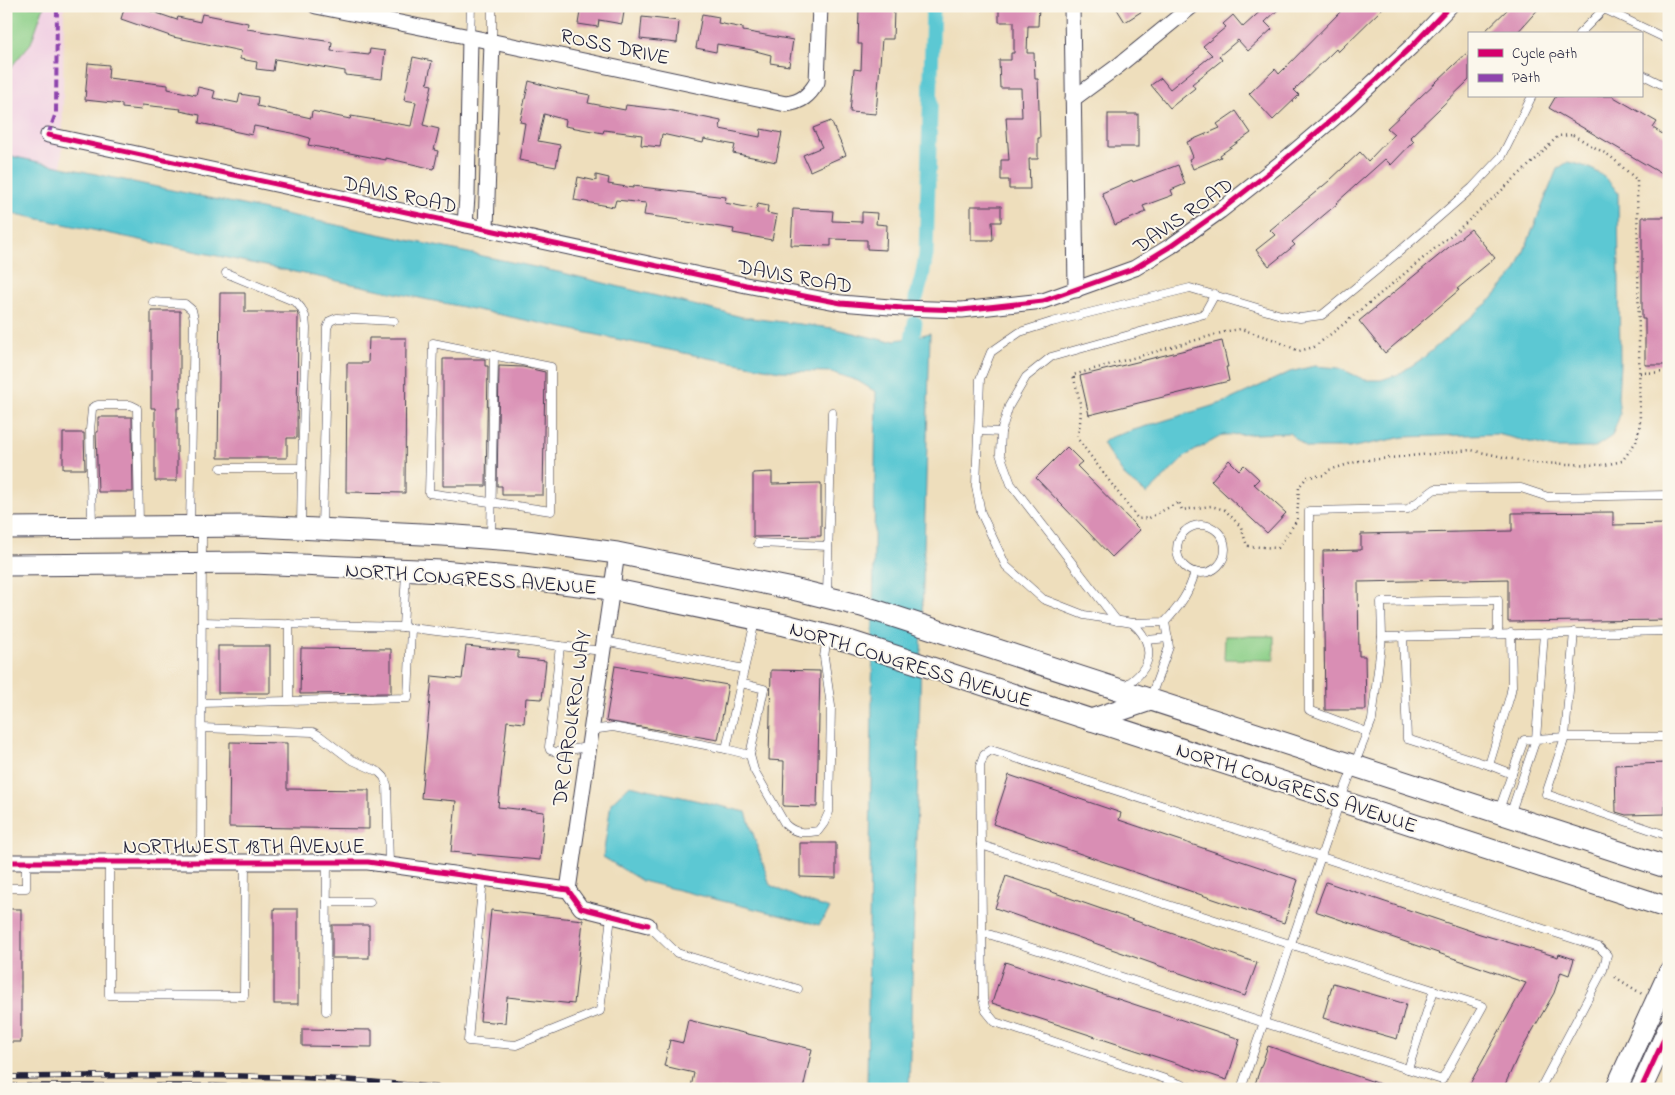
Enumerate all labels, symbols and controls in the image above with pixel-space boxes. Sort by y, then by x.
street label: ROSS DRIVE [557,22,672,74]
legend [1468,32,1642,98]
text: Cycle path [1512,43,1577,66]
text: Path [1512,67,1540,89]
street label: DAVIS ROAD [339,169,459,223]
street label: DAVIS ROAD [1127,171,1240,263]
street label: DAVIS ROAD [734,253,854,303]
street label: NORTH CONGRESS AVENUE [344,556,598,604]
street label: NORTH CONGRESS AVENUE [785,615,1035,717]
street label: DR CAROLKROL WAY [546,628,600,809]
street label: NORTH CONGRESS AVENUE [1172,736,1421,842]
street label: NORTHWEST 18TH AVENUE [123,833,365,863]

